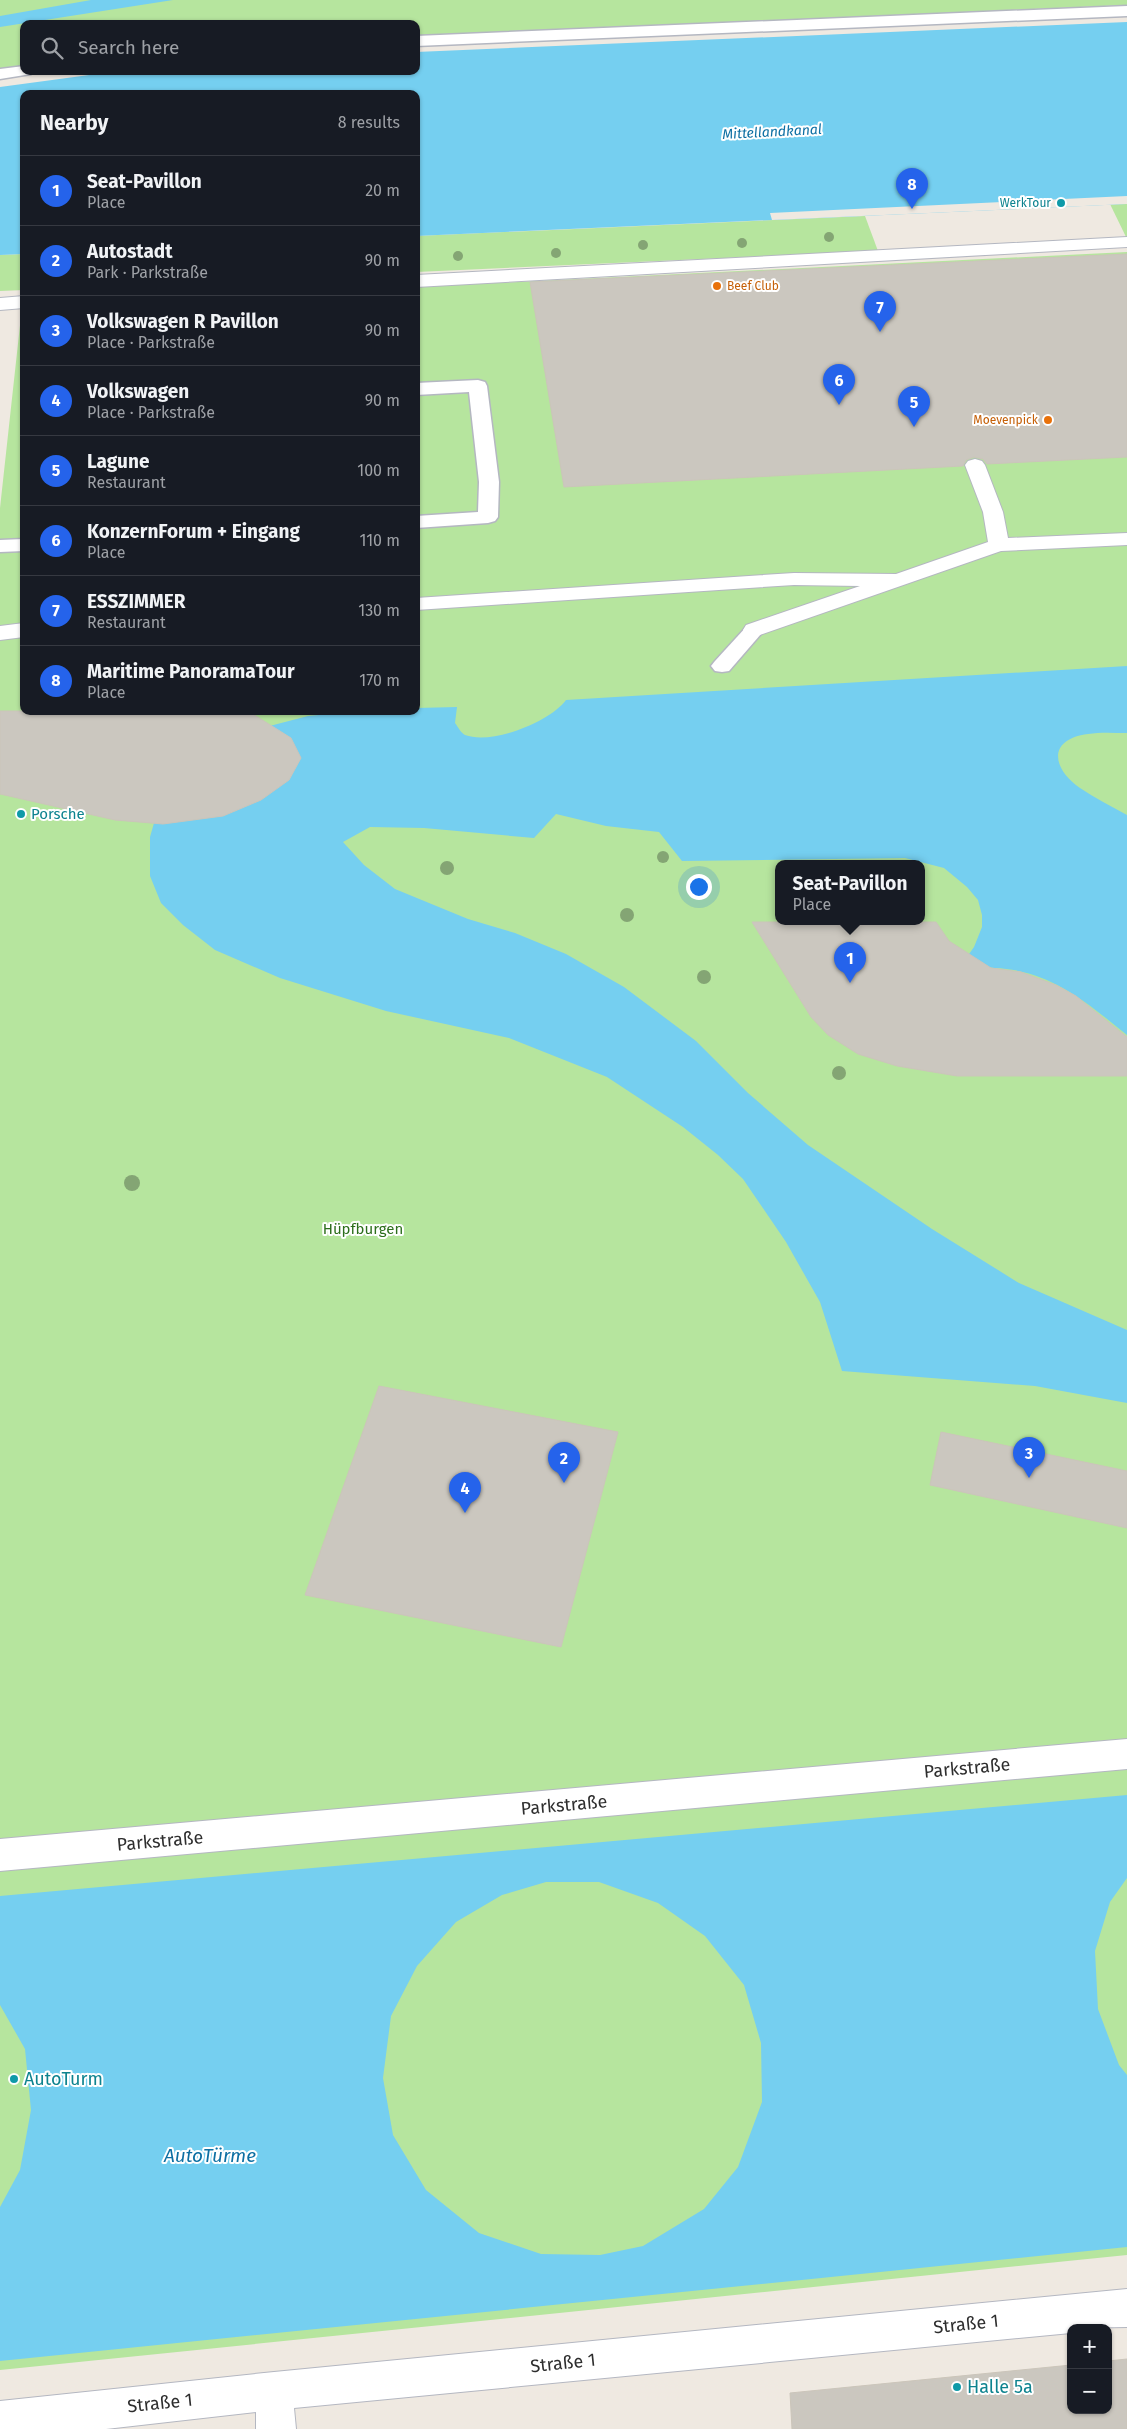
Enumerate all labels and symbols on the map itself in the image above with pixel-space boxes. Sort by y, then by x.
water label: Mittellandkanal [722,121,822,143]
pin: 8 [896,168,928,209]
place label: WerkTour [1000,196,1051,210]
marker: WerkTour [1055,197,1067,209]
place label: Beef Club [727,279,779,293]
marker: Beef Club [711,280,723,292]
pin: 7 [864,291,896,332]
pin: 6 [823,364,855,405]
pin: 5 [898,386,930,427]
place label: Moevenpick [973,413,1039,427]
marker: Moevenpick [1042,414,1054,426]
place label: Porsche [31,805,85,823]
marker: Porsche [15,808,27,820]
your location [686,874,712,900]
pin: 1 [834,942,866,983]
park label: Hüpfburgen [323,1220,403,1238]
pin: 3 [1013,1437,1045,1478]
pin: 2 [548,1442,580,1483]
pin: 4 [449,1472,481,1513]
street label: Parkstraße [923,1753,1011,1783]
street label: Parkstraße [520,1790,608,1820]
street label: Parkstraße [116,1826,204,1856]
place label: AutoTurm [24,2068,103,2090]
marker: AutoTurm [8,2073,20,2085]
water label: AutoTürme [163,2144,256,2167]
street label: Straße 1 [932,2310,1000,2338]
street label: Straße 1 [529,2349,597,2377]
place label: Halle 5a [967,2376,1033,2398]
marker: Halle 5a [951,2381,963,2393]
street label: Straße 1 [126,2389,194,2417]

